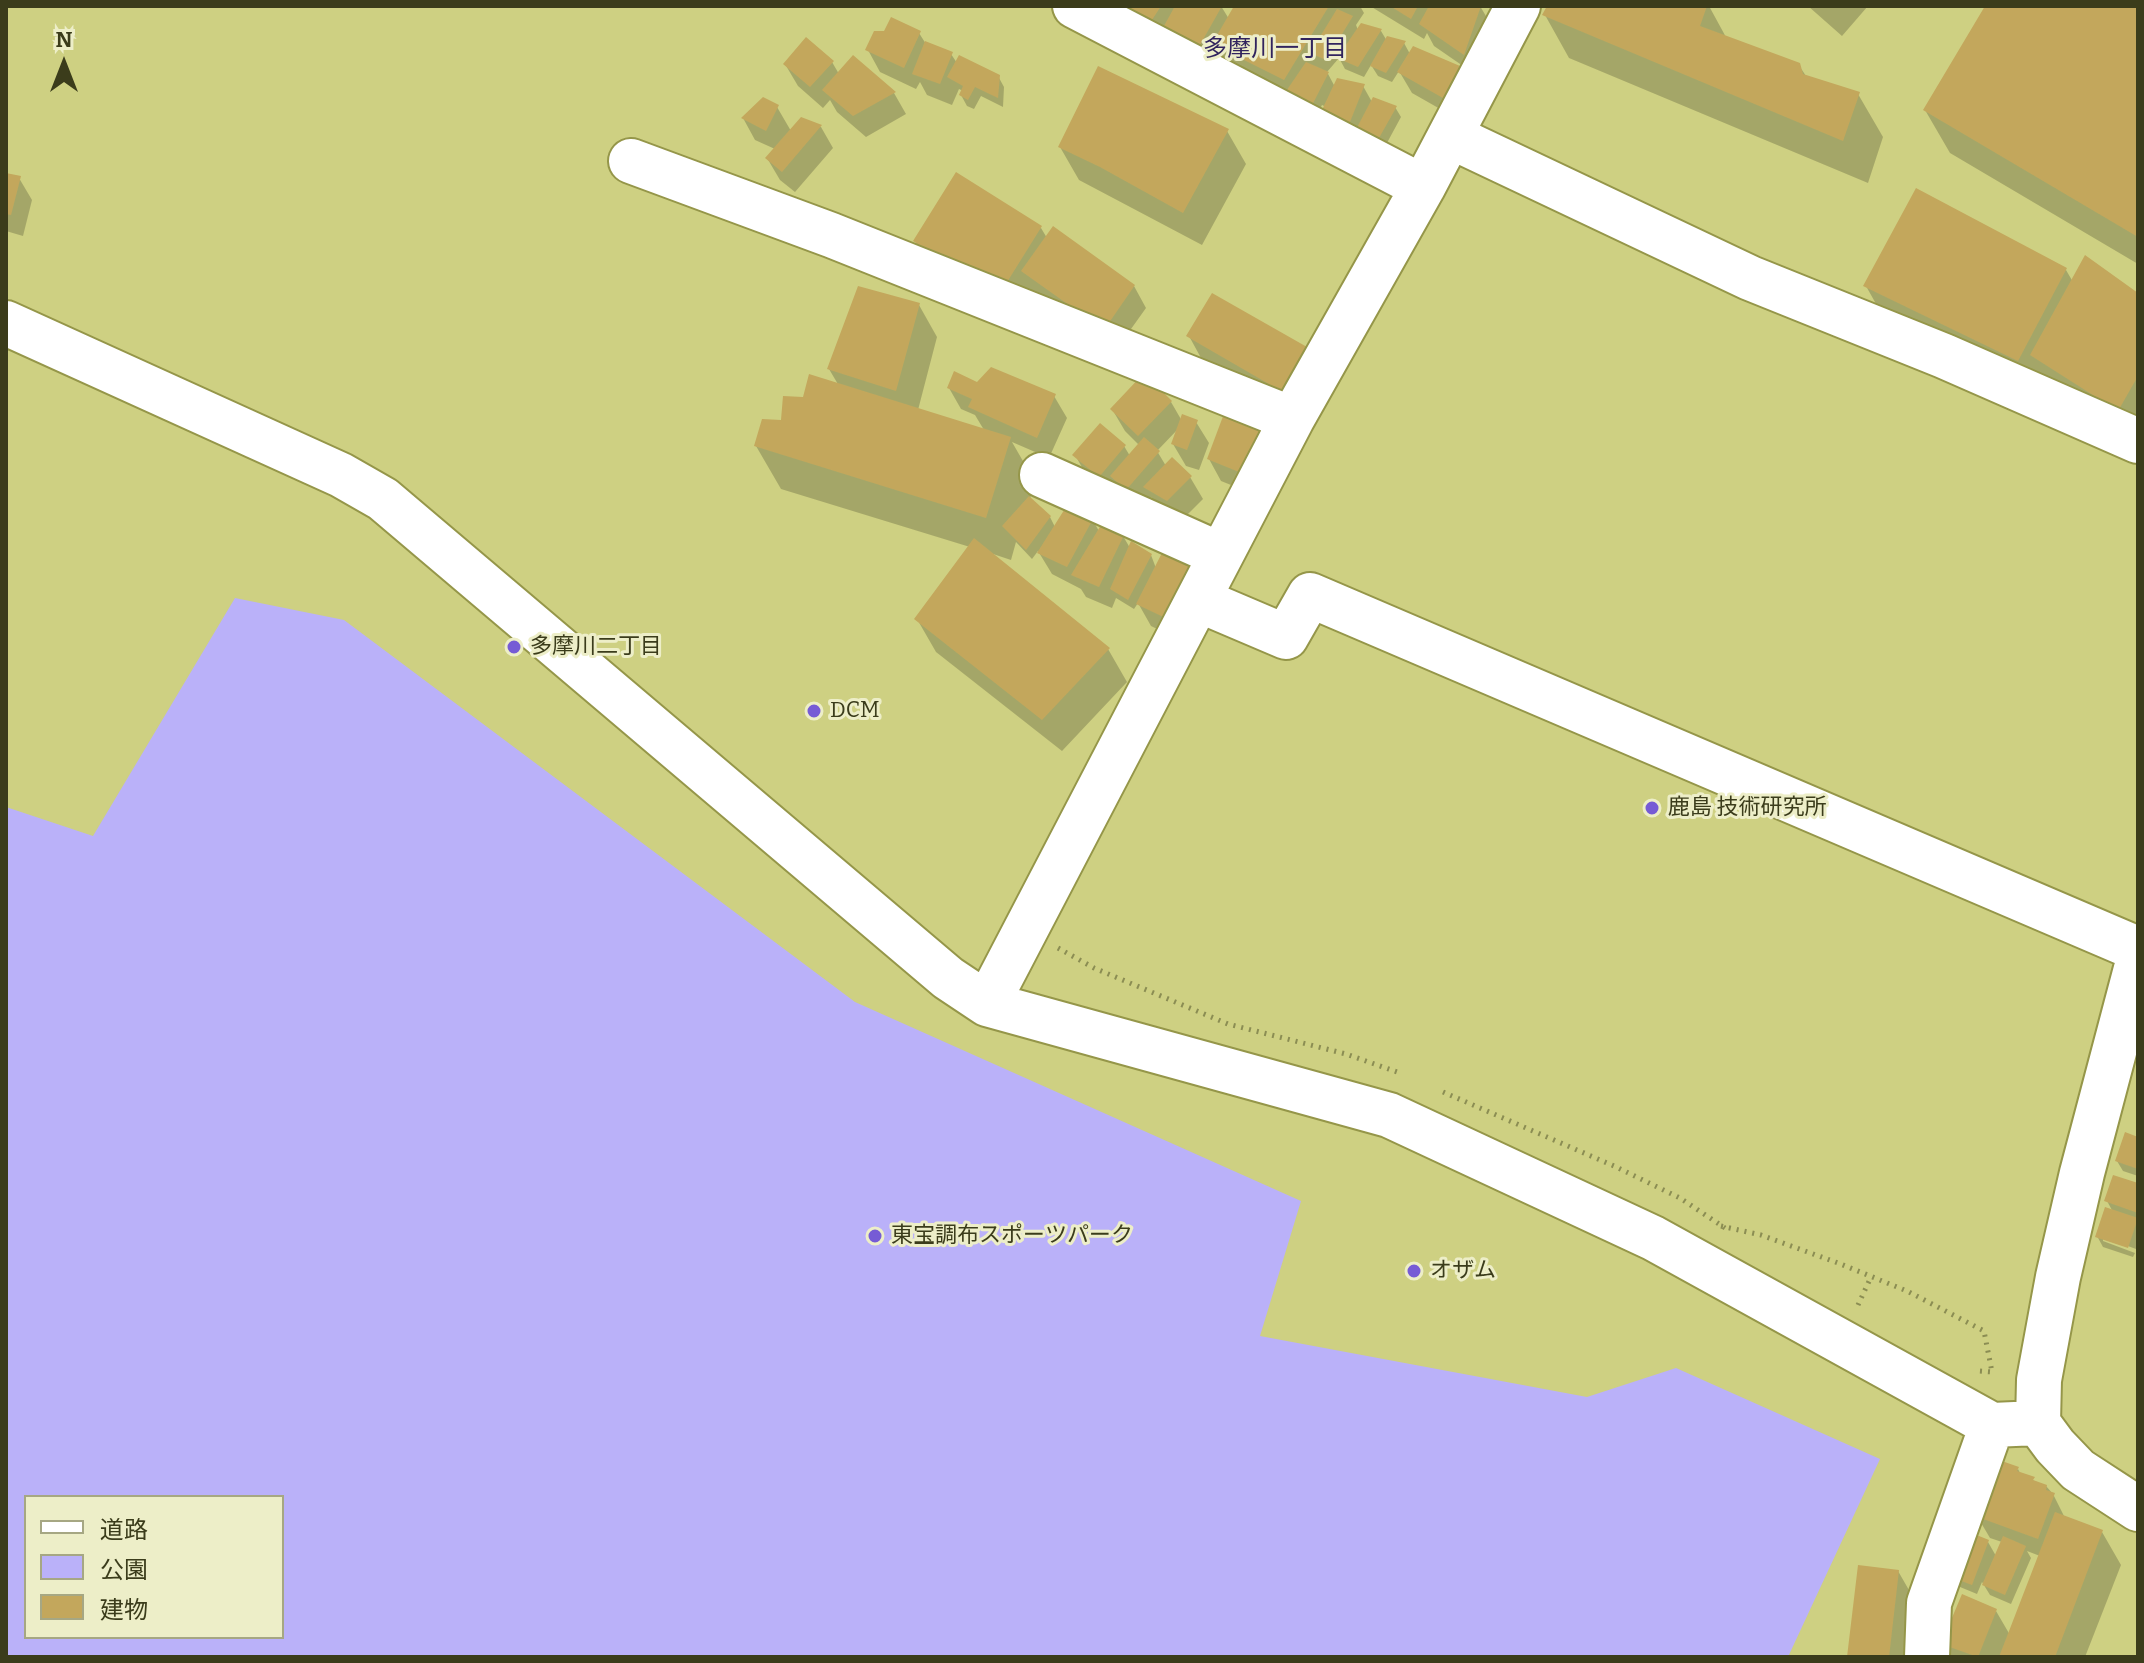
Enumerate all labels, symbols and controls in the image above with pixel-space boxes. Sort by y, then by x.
north arrow [24,24,104,104]
text: N [56,26,72,53]
district label: 多摩川一丁目 [1203,35,1347,63]
place label: 多摩川二丁目 [530,634,662,660]
marker: 多摩川二丁目 [505,638,523,656]
place label: DCM [830,698,880,724]
marker: DCM [805,702,823,720]
place label: 鹿島 技術研究所 [1668,795,1826,821]
marker: 鹿島 技術研究所 [1643,799,1661,817]
place label: 東宝調布スポーツパーク [891,1223,1133,1249]
marker: 東宝調布スポーツパーク [866,1227,884,1245]
place label: オザム [1430,1258,1496,1284]
marker: オザム [1405,1262,1423,1280]
legend [24,1495,284,1639]
text: 道路 [100,1516,148,1544]
text: 公園 [100,1556,148,1584]
text: 建物 [100,1596,148,1624]

